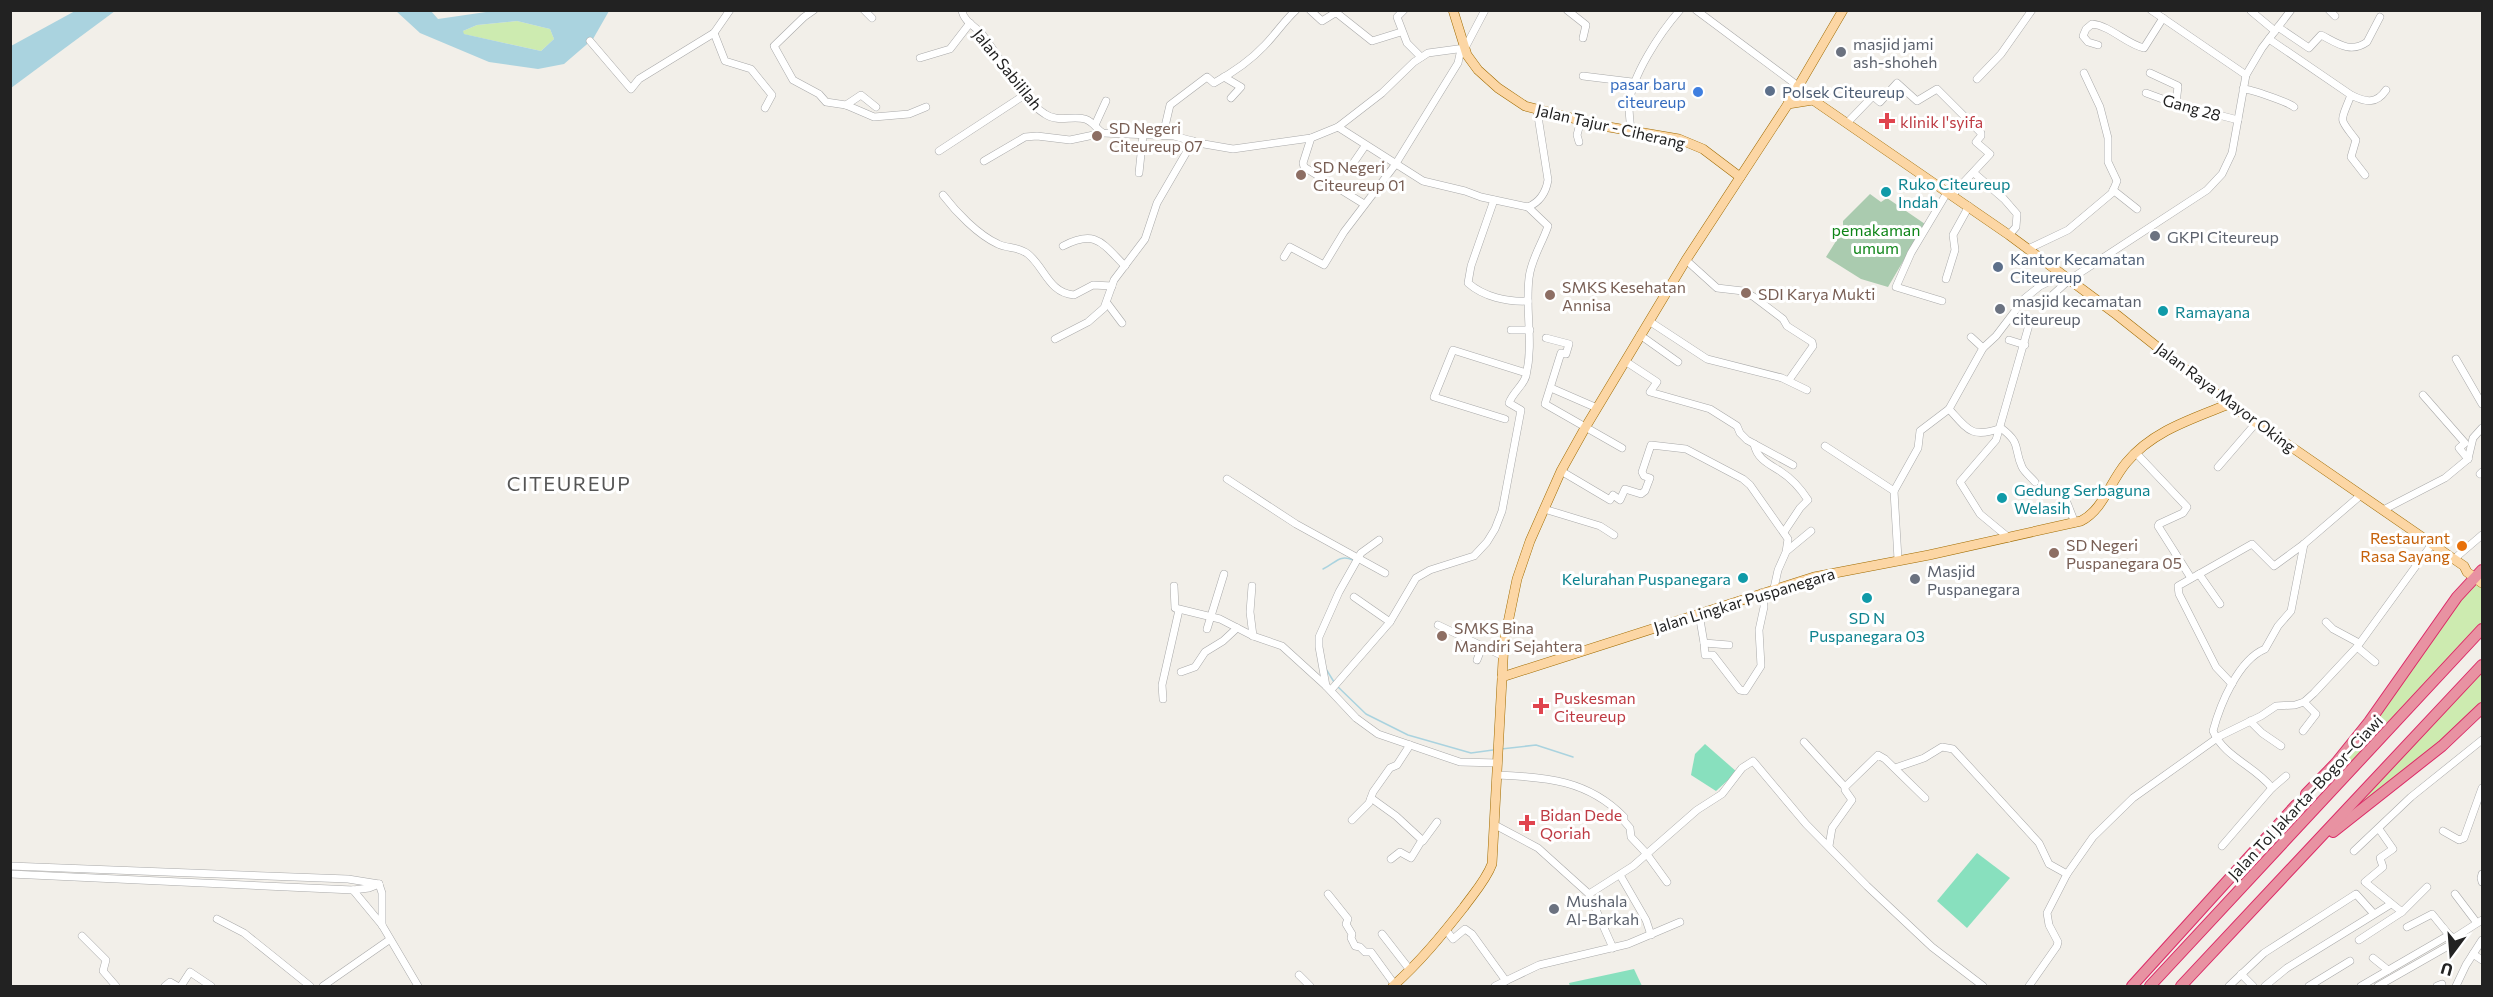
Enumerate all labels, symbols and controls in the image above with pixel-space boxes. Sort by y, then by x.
street label: Jalan Sabililah [970,25,1046,113]
place label: masjid jami ash-shoheh [1853,34,1937,71]
marker: masjid jami ash-shoheh [1834,45,1848,59]
place label: pasar baru citeureup [1610,74,1686,111]
place label: Polsek Citeureup [1782,82,1905,101]
marker: Polsek Citeureup [1763,84,1777,98]
marker: pasar baru citeureup [1691,85,1705,99]
street label: Gang 28 [2161,90,2223,124]
street label: Jalan Tajur - Ciherang [1535,100,1688,152]
marker: klinik l'syifa [1878,112,1896,130]
place label: klinik l'syifa [1900,112,1983,131]
place label: SD Negeri Citeureup 07 [1109,118,1203,155]
marker: SD Negeri Citeureup 07 [1090,129,1104,143]
place label: SD Negeri Citeureup 01 [1313,157,1405,194]
marker: SD Negeri Citeureup 01 [1294,168,1308,182]
place label: Ruko Citeureup Indah [1898,174,2010,211]
marker: Ruko Citeureup Indah [1879,185,1893,199]
park label: pemakaman umum [1832,220,1920,257]
place label: GKPI Citeureup [2167,227,2279,246]
marker: GKPI Citeureup [2148,229,2162,243]
place label: Kantor Kecamatan Citeureup [2010,249,2145,286]
marker: Kantor Kecamatan Citeureup [1991,260,2005,274]
place label: SMKS Kesehatan Annisa [1562,277,1686,314]
place label: SDI Karya Mukti [1758,284,1875,303]
marker: SDI Karya Mukti [1739,286,1753,300]
marker: SMKS Kesehatan Annisa [1543,288,1557,302]
place label: masjid kecamatan citeureup [2012,291,2142,328]
marker: masjid kecamatan citeureup [1993,302,2007,316]
place label: Ramayana [2175,302,2250,321]
marker: Ramayana [2156,304,2170,318]
street label: Jalan Raya Mayor Oking [2152,338,2300,456]
district label: CITEUREUP [507,471,631,495]
place label: Gedung Serbaguna Welasih [2014,480,2150,517]
marker: Gedung Serbaguna Welasih [1995,491,2009,505]
place label: Restaurant Rasa Sayang [2360,528,2450,565]
place label: SD Negeri Puspanegara 05 [2066,535,2182,572]
marker: Restaurant Rasa Sayang [2455,539,2469,553]
marker: SD Negeri Puspanegara 05 [2047,546,2061,560]
place label: Masjid Puspanegara [1927,561,2020,598]
street label: Jalan Lingkar Puspanegara [1651,563,1837,637]
place label: Kelurahan Puspanegara [1562,569,1731,588]
marker: Kelurahan Puspanegara [1736,571,1750,585]
marker: Masjid Puspanegara [1908,572,1922,586]
marker: SD N Puspanegara 03 [1860,591,1874,605]
place label: SD N Puspanegara 03 [1809,608,1925,645]
place label: SMKS Bina Mandiri Sejahtera [1454,618,1583,655]
marker: SMKS Bina Mandiri Sejahtera [1435,629,1449,643]
place label: Puskesman Citeureup [1554,688,1636,725]
marker: Puskesman Citeureup [1532,697,1550,715]
street label: Jalan Tol Jakarta–Bogor–Ciawi [2224,711,2386,883]
place label: Bidan Dede Qoriah [1540,805,1622,842]
marker: Bidan Dede Qoriah [1518,814,1536,832]
place label: Mushala Al-Barkah [1566,891,1639,928]
marker: Mushala Al-Barkah [1547,902,1561,916]
north arrow [2421,925,2481,985]
text: U [2439,959,2455,981]

